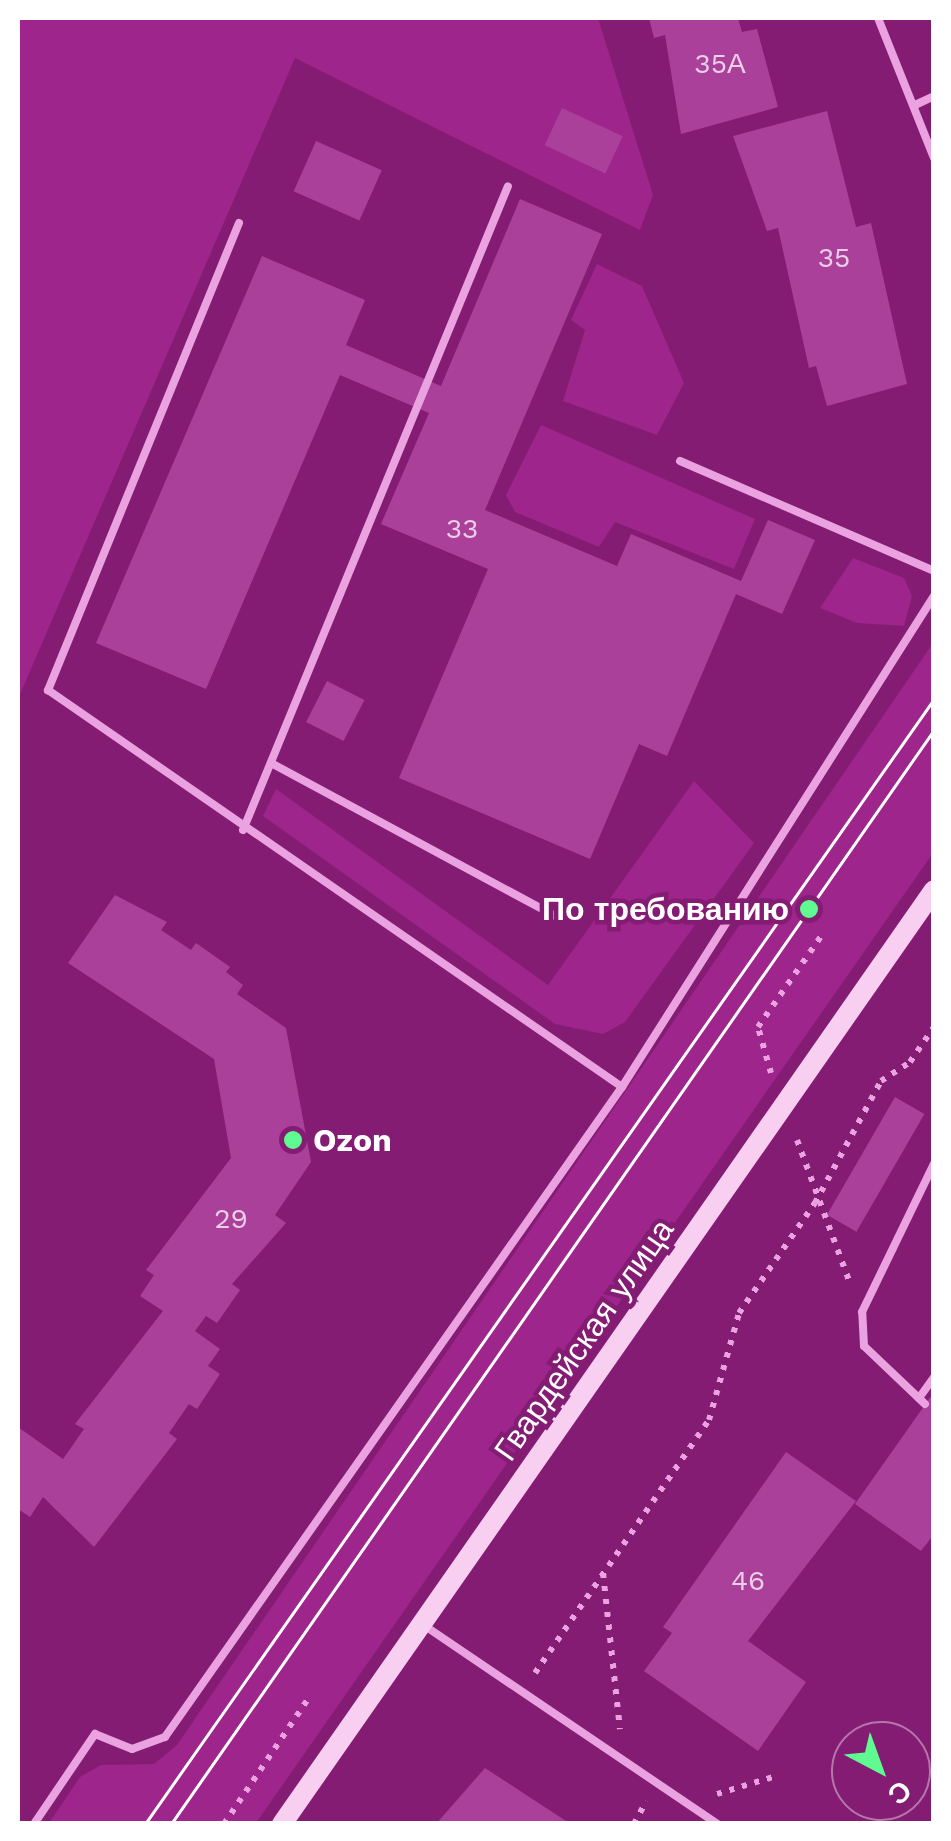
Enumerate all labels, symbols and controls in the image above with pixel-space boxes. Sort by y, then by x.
house number: 35А [694,47,746,81]
house number: 35 [818,241,850,275]
house number: 33 [446,512,478,546]
place label: По требованию [542,890,789,928]
marker: По требованию [798,898,820,920]
place label: Ozon [313,1121,392,1159]
marker: Ozon [282,1129,304,1151]
house number: 29 [214,1202,248,1236]
street label: Гвардейская улица [486,1212,682,1468]
house number: 46 [731,1564,765,1598]
north arrow [831,1721,931,1821]
text: С [881,1773,918,1812]

